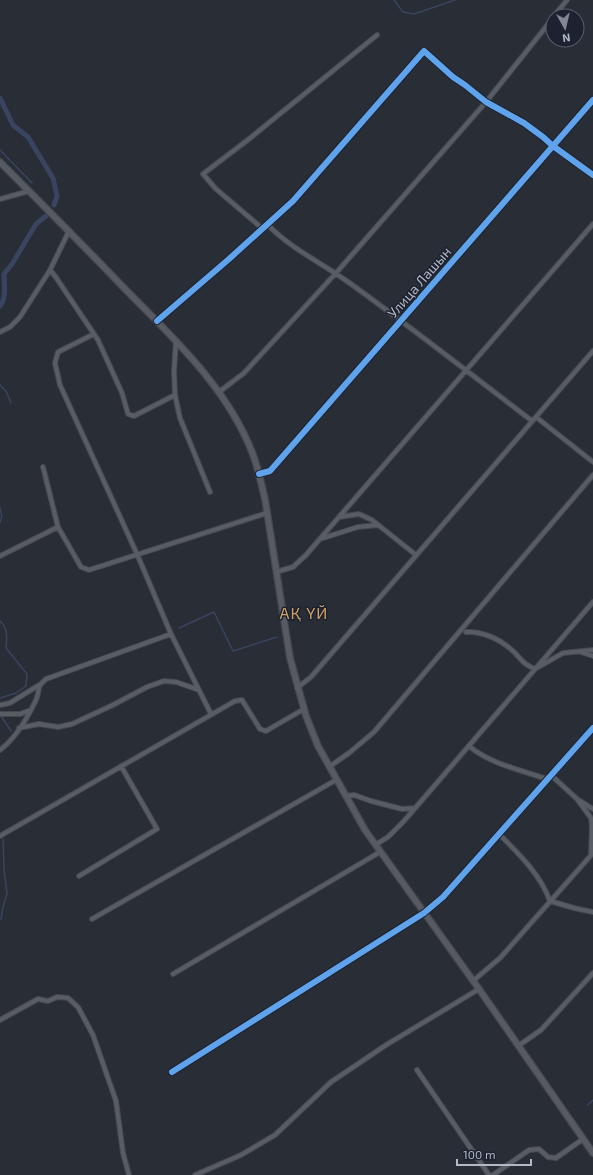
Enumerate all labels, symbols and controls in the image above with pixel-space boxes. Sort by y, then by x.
north arrow [545,8,585,48]
text: N [562,31,571,45]
street label: Улица Лашын [384,243,454,321]
district label: АҚ ҮЙ [280,603,328,622]
scale bar [457,1141,531,1167]
text: 100 m [463,1147,495,1161]

